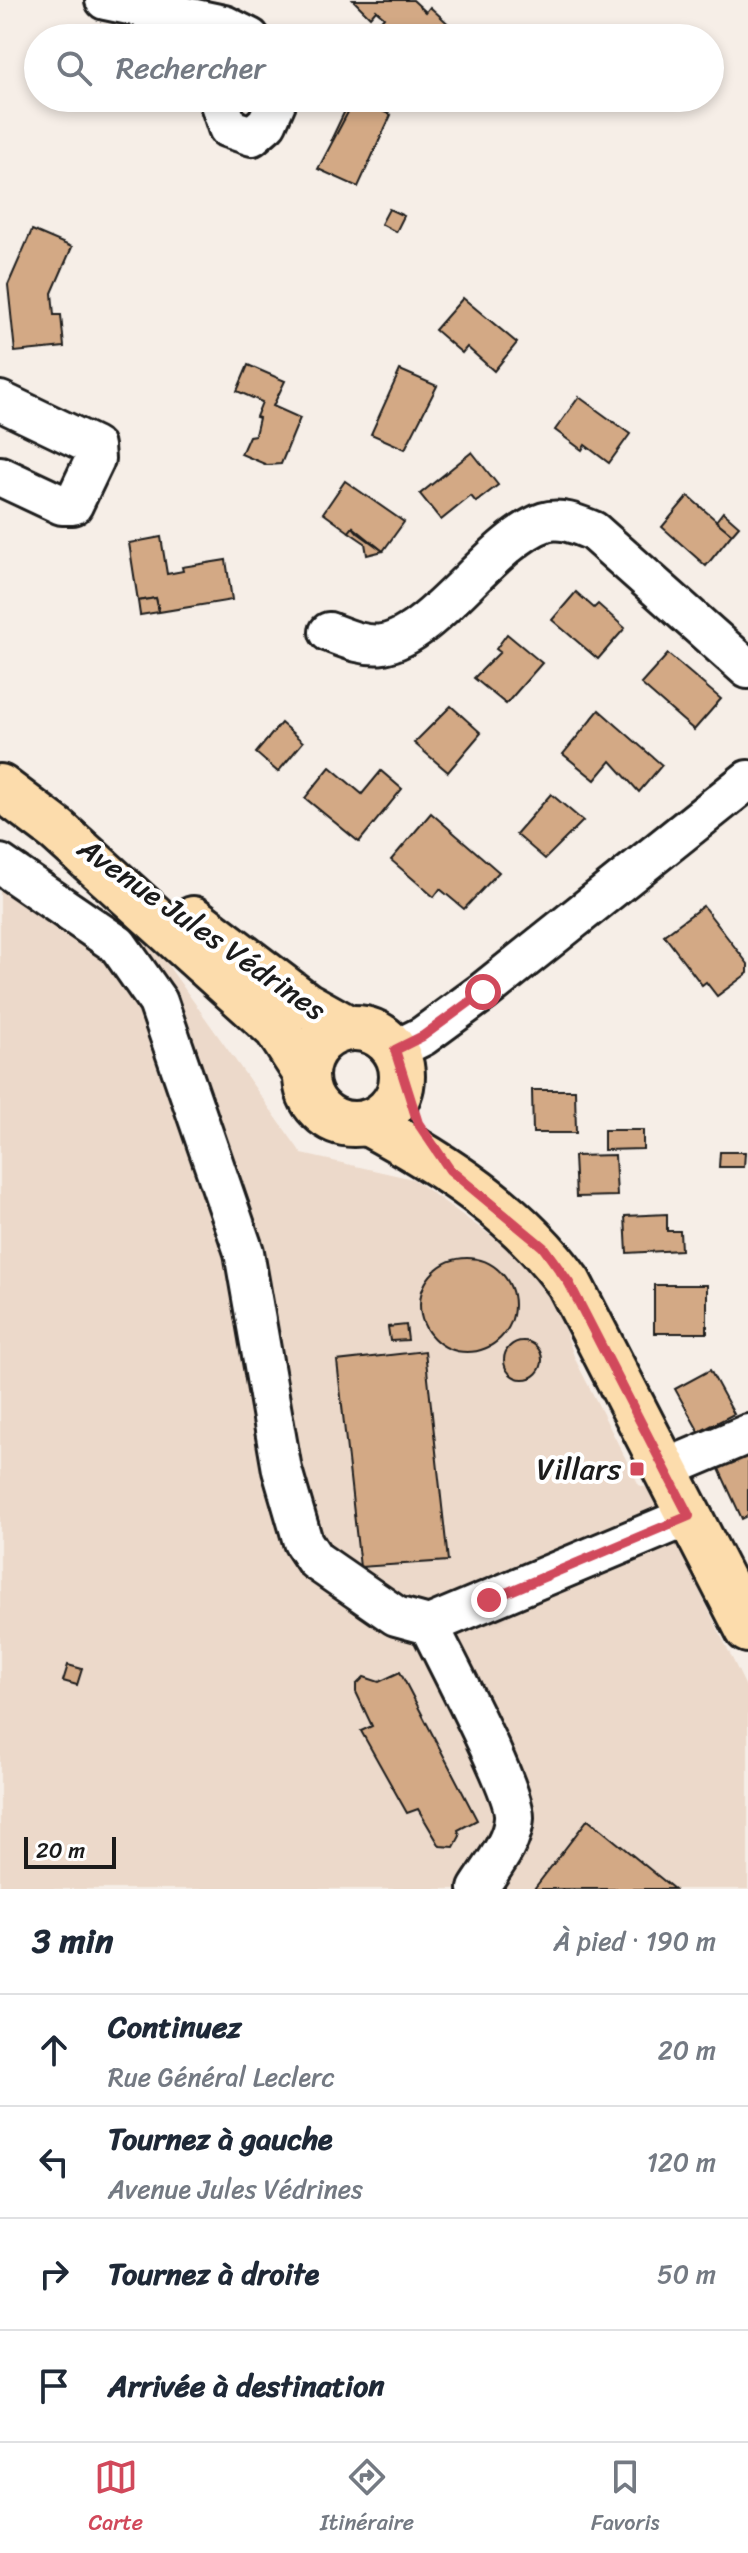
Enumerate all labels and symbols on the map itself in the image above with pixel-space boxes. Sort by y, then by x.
street label: Avenue Jules Védrines [65,822,338,1036]
route start [465,974,501,1010]
place label: Villars [537,1442,621,1496]
marker: Villars [628,1460,646,1478]
route end [471,1582,507,1618]
scale bar [24,1833,116,1869]

